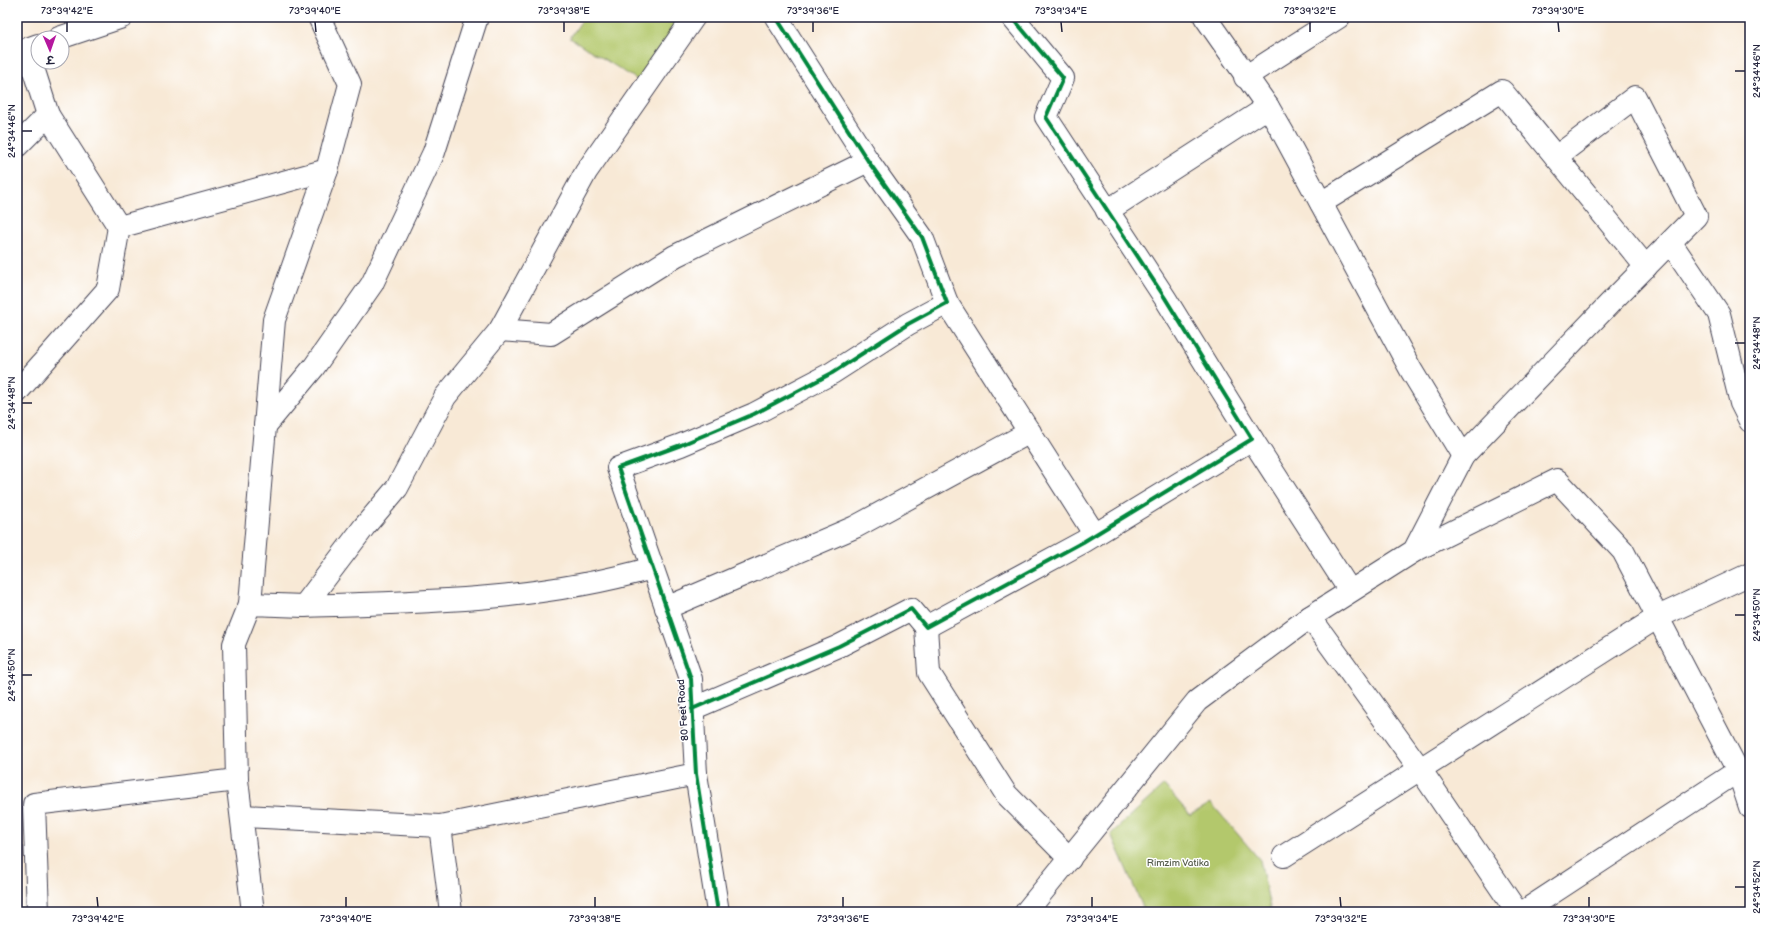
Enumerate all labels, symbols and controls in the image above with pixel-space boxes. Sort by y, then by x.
text: 73°39'42"E [41,5,93,17]
text: 73°39'40"E [289,5,341,17]
text: 73°39'38"E [538,5,590,17]
text: 73°39'36"E [787,5,840,17]
text: 73°39'34"E [1035,5,1088,17]
text: 73°39'32"E [1284,5,1336,17]
text: 73°39'30"E [1532,5,1584,17]
north arrow [30,30,70,70]
text: 24°34'46"N [1751,44,1763,98]
text: उ [45,53,55,66]
text: 24°34'46"N [6,104,18,158]
text: 24°34'48"N [1751,316,1763,370]
text: 24°34'48"N [6,376,18,430]
text: 24°34'50"N [1751,588,1763,642]
text: 24°34'50"N [6,648,18,702]
street label: 80 Feet Road [675,678,691,741]
park label: Rimzim Vatika [1147,857,1210,869]
text: 24°34'52"N [1751,860,1763,914]
text: 73°39'42"E [72,913,124,925]
text: 73°39'40"E [320,913,372,925]
text: 73°39'38"E [569,913,621,925]
text: 73°39'36"E [817,913,870,925]
text: 73°39'34"E [1066,913,1119,925]
text: 73°39'32"E [1315,913,1367,925]
text: 73°39'30"E [1563,913,1615,925]

